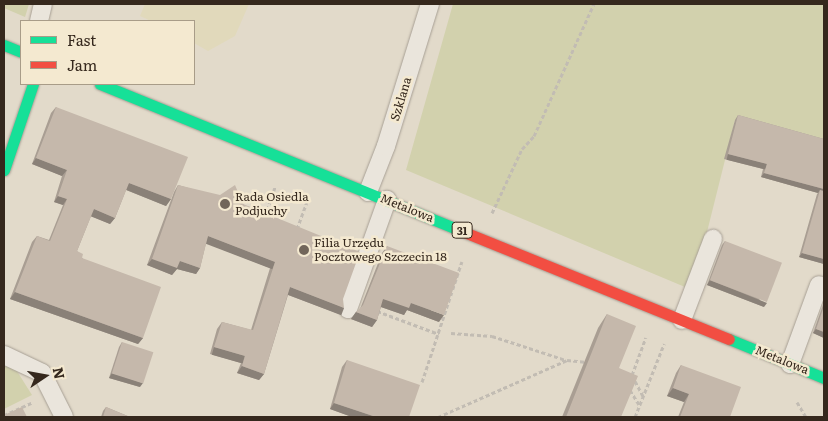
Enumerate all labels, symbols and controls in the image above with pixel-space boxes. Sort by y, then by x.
legend [20,20,195,85]
text: Fast [67,28,96,51]
text: Jam [67,53,97,76]
street label: Szklana [388,75,414,123]
place label: Rada Osiedla Podjuchy [235,190,309,218]
street label: Metalowa [378,191,436,225]
marker: Rada Osiedla Podjuchy [219,198,231,210]
road number: 31 [451,222,473,238]
place label: Filia Urzędu Pocztowego Szczecin 18 [314,236,447,264]
marker: Filia Urzędu Pocztowego Szczecin 18 [298,244,310,256]
street label: Metalowa [753,343,811,377]
north arrow [20,351,70,401]
text: N [49,365,71,381]

